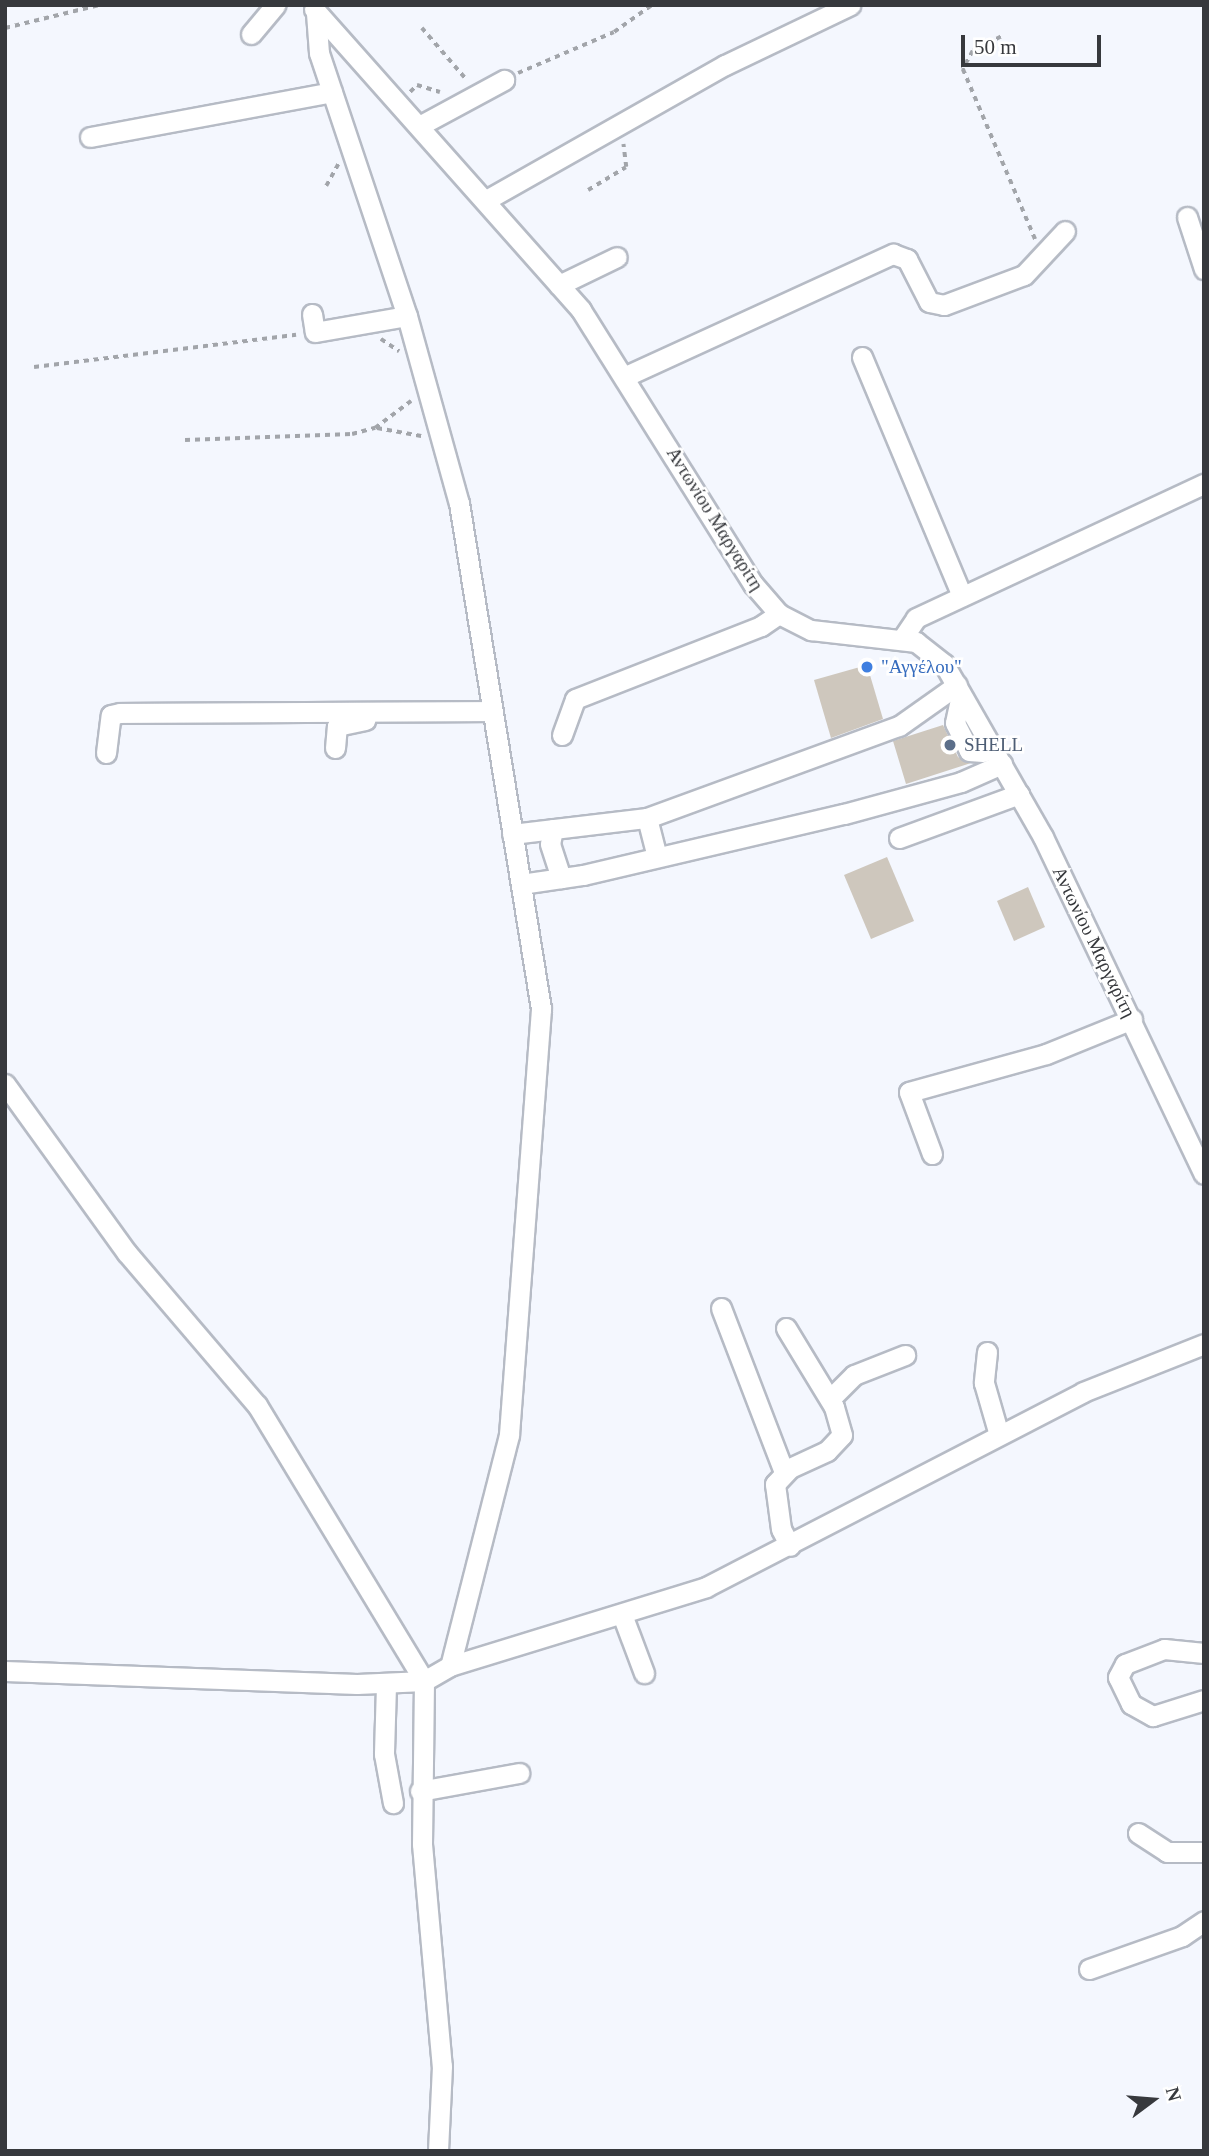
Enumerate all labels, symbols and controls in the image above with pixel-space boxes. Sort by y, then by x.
scale bar [964,21,1104,65]
text: 50 m [974,35,1017,59]
street label: Αντωνίου Μαργαρίτη [662,443,768,595]
place label: "Αγγέλου" [881,656,962,678]
marker: "Αγγέλου" [859,659,875,675]
place label: SHELL [964,734,1023,756]
marker: SHELL [942,737,958,753]
street label: Αντωνίου Μαργαρίτη [1048,863,1140,1021]
north arrow [1118,2065,1188,2135]
text: N [1162,2085,1186,2104]

